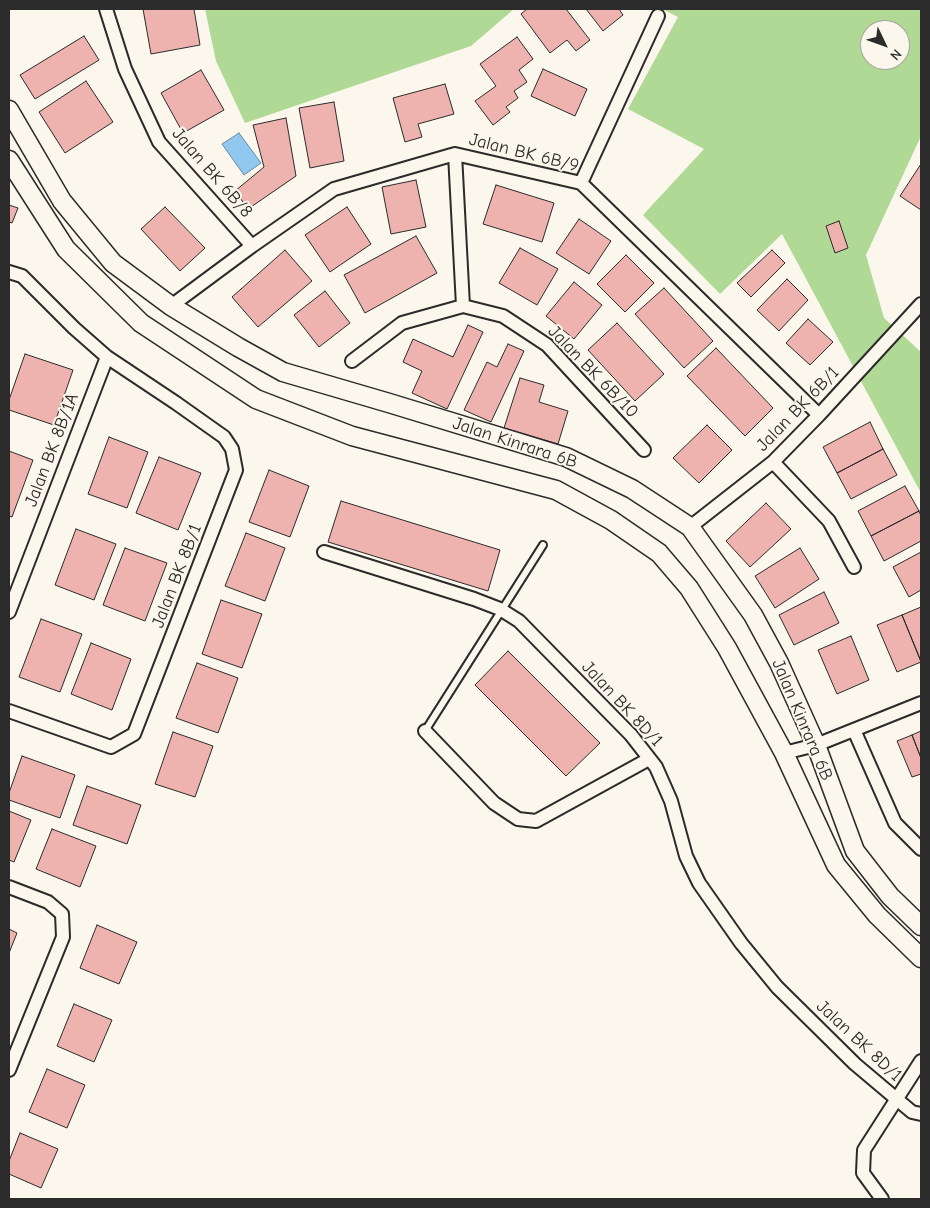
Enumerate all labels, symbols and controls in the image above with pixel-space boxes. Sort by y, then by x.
north arrow [860,20,910,70]
text: N [886,46,905,64]
street label: Jalan BK 6B/8 [167,124,257,222]
street label: Jalan BK 6B/9 [467,129,581,177]
street label: Jalan BK 6B/10 [543,321,643,423]
street label: Jalan BK 6B/1 [752,362,844,456]
street label: Jalan BK 8B/1A [20,390,84,510]
street label: Jalan Kinrara 6B [450,413,580,473]
street label: Jalan BK 8B/1 [147,521,207,631]
street label: Jalan Kinrara 6B [767,656,837,784]
street label: Jalan BK 8D/1 [577,657,667,751]
street label: Jalan BK 8D/1 [812,996,906,1086]

